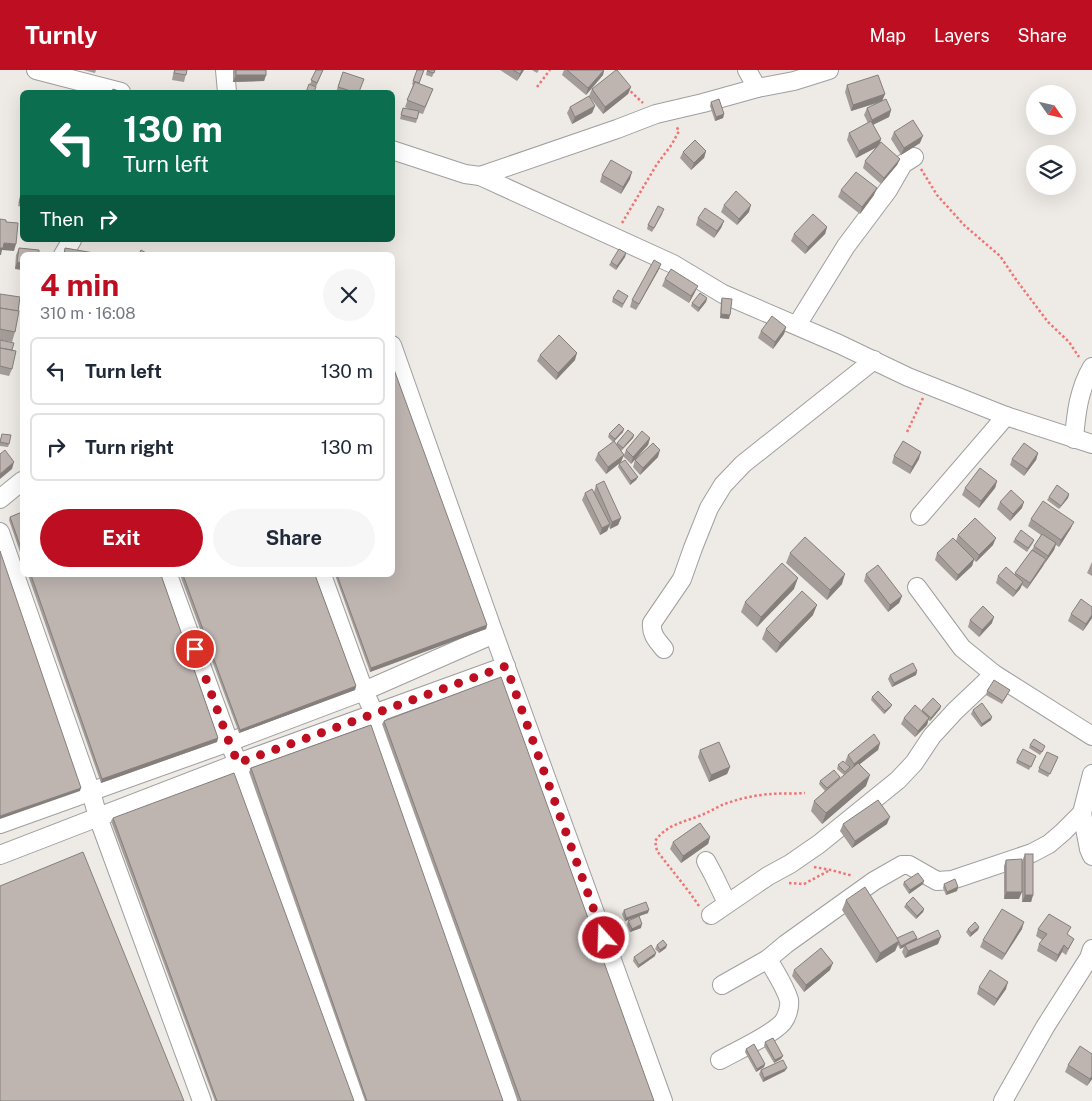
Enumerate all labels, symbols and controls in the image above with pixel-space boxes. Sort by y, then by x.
text: Turnly [25,21,98,49]
text: Map [870,25,906,46]
text: Layers [934,25,990,46]
text: Share [1018,25,1067,46]
north arrow [1026,85,1076,135]
map controls [1026,85,1076,195]
text: 130 m [123,109,223,150]
icon: left [40,110,105,175]
button: layers [1026,145,1076,195]
text: Turn left [123,151,209,177]
icon: right [94,205,122,233]
text: Then [40,208,84,230]
text: 4 min [40,267,119,303]
button: close [323,269,375,321]
text: 310 m · 16:08 [40,304,136,323]
icon: left [42,357,70,385]
text: Turn left [85,360,162,382]
text: 130 m [321,360,373,382]
icon: right [42,433,70,461]
text: Turn right [85,436,174,458]
text: 130 m [321,436,373,458]
button: Exit [40,509,203,567]
button: Share [213,509,375,567]
pin [174,628,216,670]
icon: arrive [181,635,209,663]
position arrow [577,911,629,963]

